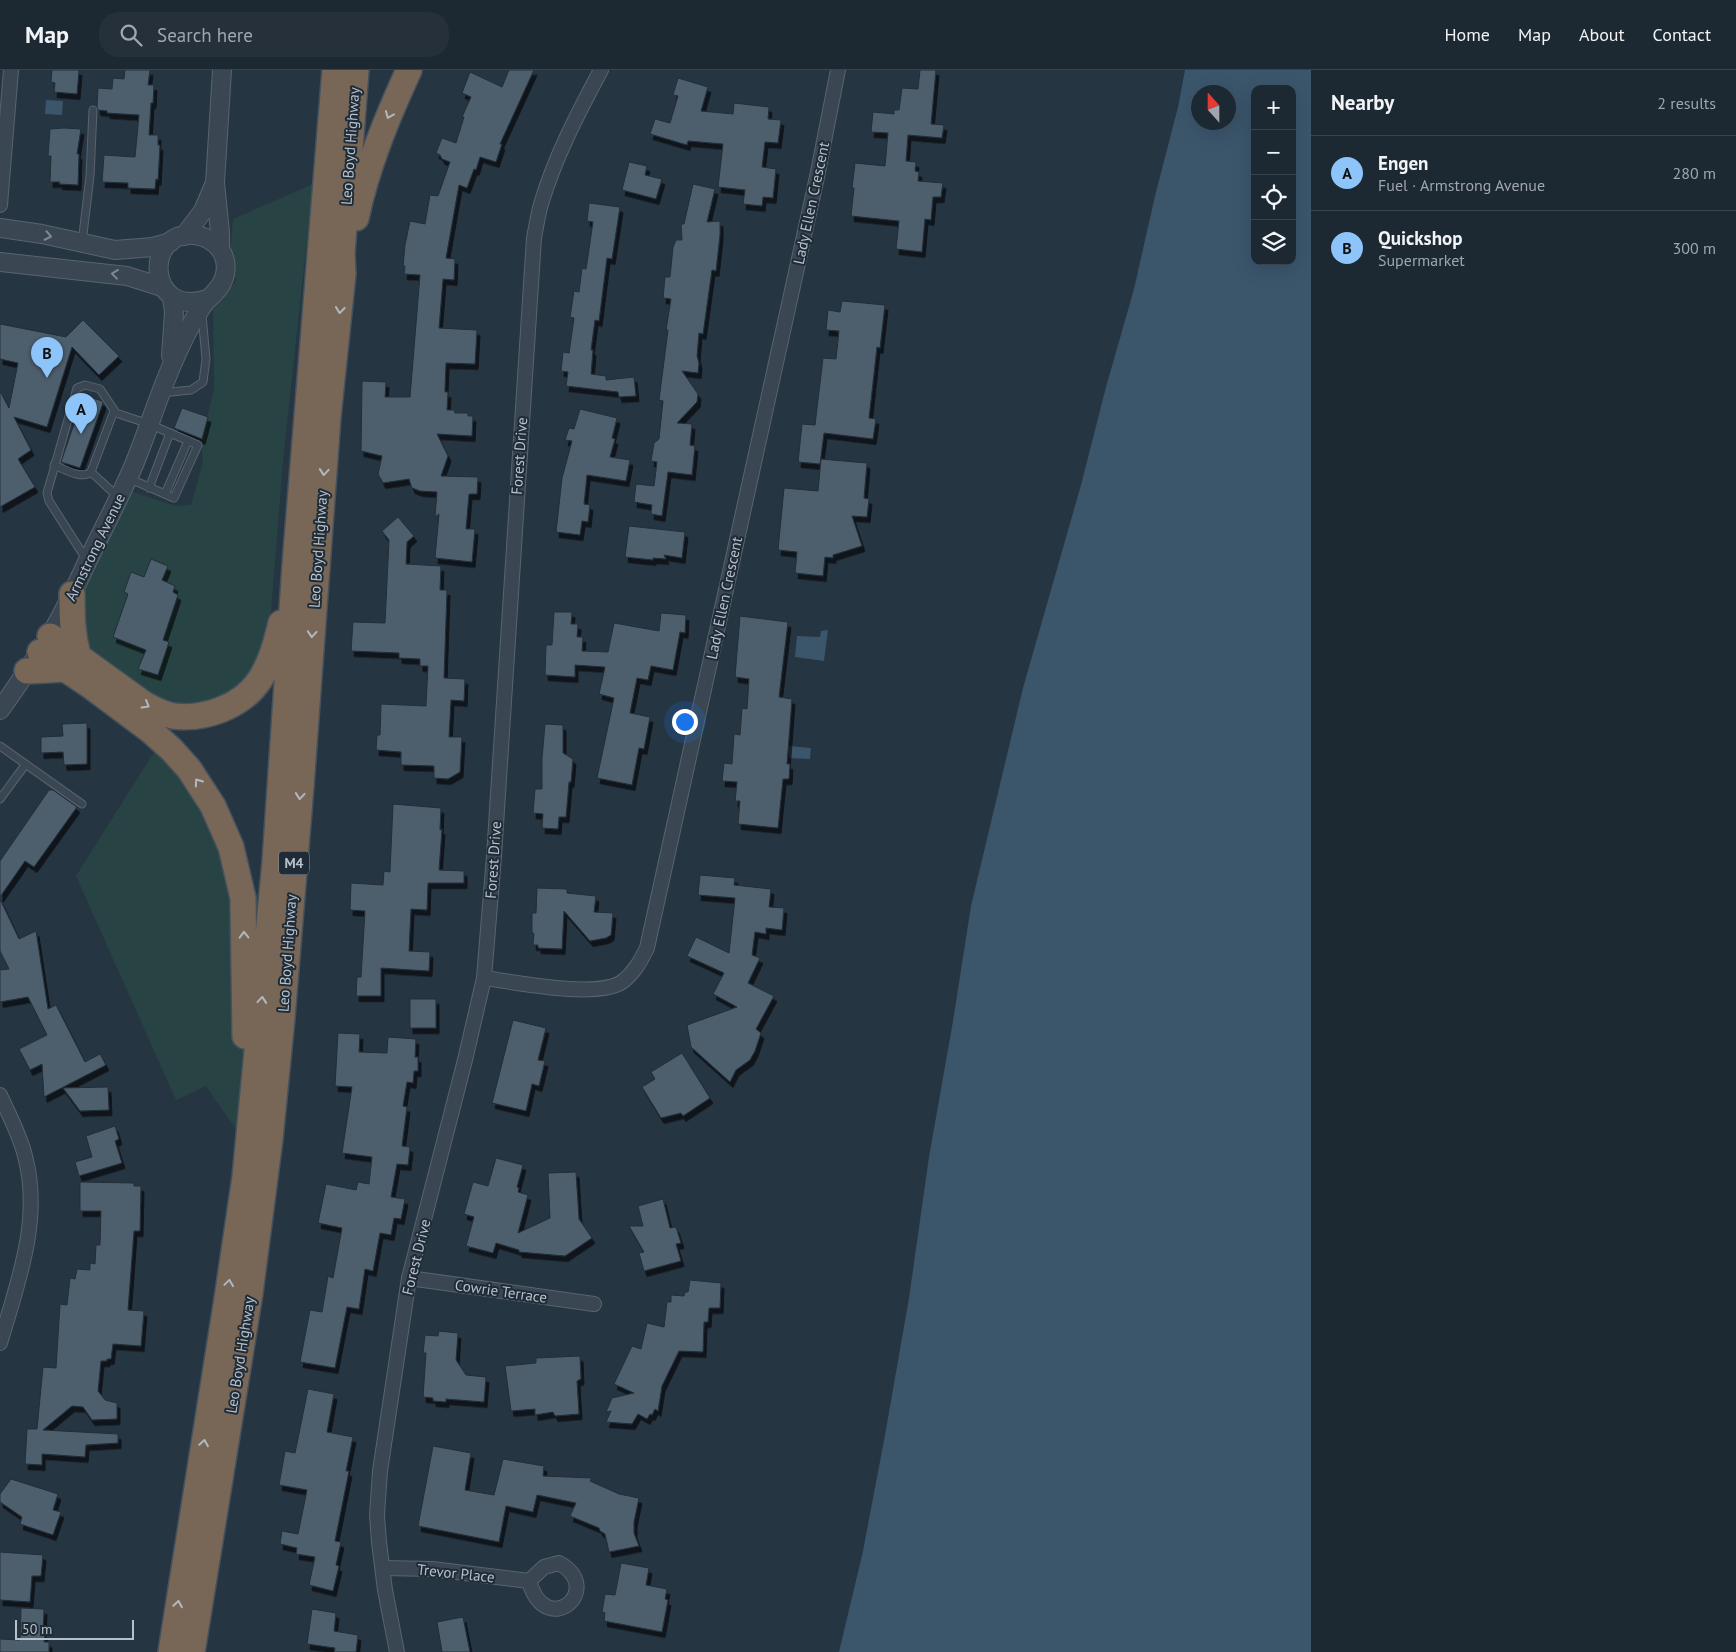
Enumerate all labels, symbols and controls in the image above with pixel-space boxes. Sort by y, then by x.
search box [99,12,449,57]
text: Map [25,19,69,50]
icon: search [117,21,145,49]
text: Search here [157,23,253,47]
text: Home [1444,23,1490,46]
text: Map [1518,23,1551,46]
text: About [1579,23,1625,46]
text: Contact [1653,23,1711,46]
north arrow [1191,85,1236,130]
map controls [1251,85,1296,265]
button: + [1251,85,1296,130]
street label: Leo Boyd Highway [336,87,364,205]
text: Nearby [1331,89,1394,116]
text: 2 results [1657,93,1716,113]
one-way arrow [385,110,395,118]
button: − [1251,130,1296,175]
street label: Lady Ellen Crescent [789,140,833,266]
text: Engen [1378,151,1428,175]
text: A [1342,163,1352,183]
text: 280 m [1673,163,1716,183]
button: locate [1251,175,1296,220]
text: Fuel · Armstrong Avenue [1378,175,1545,195]
button: layers [1251,220,1296,265]
text: Quickshop [1378,226,1462,250]
one-way arrow [44,230,53,240]
text: B [1342,238,1352,258]
text: 300 m [1673,238,1716,258]
text: Supermarket [1378,250,1465,270]
one-way arrow [111,269,119,280]
one-way arrow [334,307,345,315]
pin: B [31,337,63,378]
pin: A [65,393,97,434]
street label: Forest Drive [507,417,531,495]
one-way arrow [319,469,330,477]
street label: Armstrong Avenue [61,490,129,604]
street label: Leo Boyd Highway [304,490,332,608]
street label: Lady Ellen Crescent [702,535,746,661]
one-way arrow [306,631,317,639]
one-way arrow [141,699,150,709]
your location [672,709,698,735]
one-way arrow [195,778,204,788]
one-way arrow [295,793,306,801]
street label: Forest Drive [481,821,505,899]
road number: M4 [279,851,309,874]
street label: Leo Boyd Highway [273,894,301,1012]
one-way arrow [239,931,249,938]
one-way arrow [256,996,267,1004]
street label: Forest Drive [397,1217,435,1297]
street label: Cowrie Terrace [454,1275,548,1307]
one-way arrow [224,1279,234,1287]
street label: Leo Boyd Highway [221,1295,259,1415]
one-way arrow [199,1439,209,1448]
street label: Trevor Place [416,1559,496,1587]
one-way arrow [173,1599,183,1608]
scale bar [15,1617,134,1640]
text: 50 m [22,1620,52,1638]

